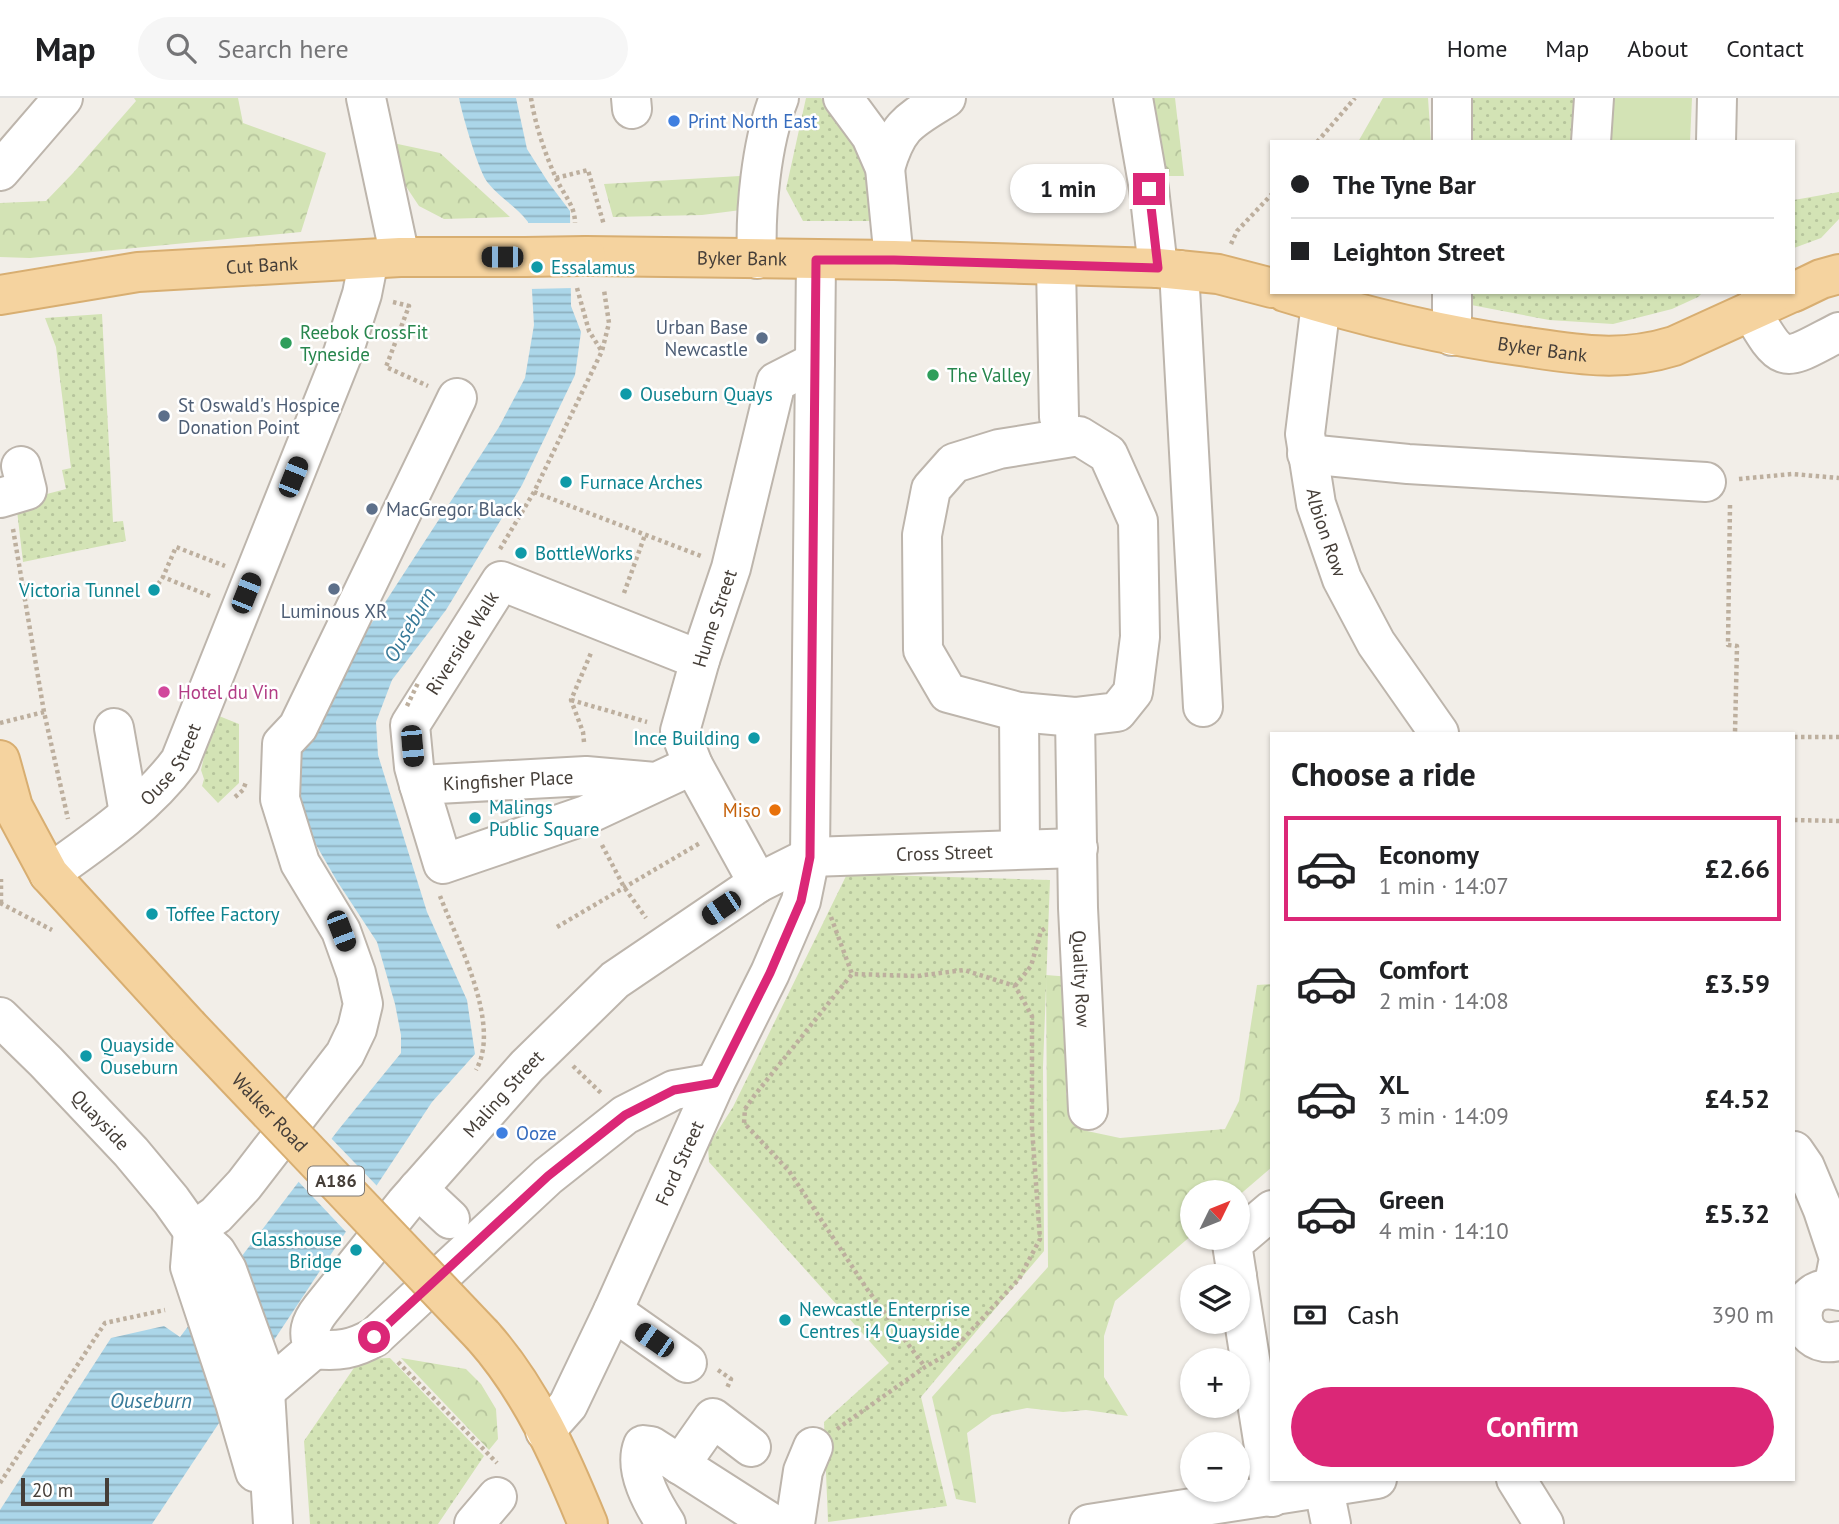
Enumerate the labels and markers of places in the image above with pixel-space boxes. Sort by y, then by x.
place label: Print North East [688,109,818,133]
marker: Print North East [666,113,682,129]
place label: Essalamus [551,255,635,279]
marker: Essalamus [529,259,545,275]
place label: Urban Base Newcastle [656,315,748,361]
place label: Reebok CrossFit Tyneside [300,320,429,366]
marker: Urban Base Newcastle [754,330,770,346]
marker: Reebok CrossFit Tyneside [278,335,294,351]
place label: The Valley [947,363,1031,387]
marker: The Valley [925,367,941,383]
place label: Ouseburn Quays [640,382,773,406]
marker: Ouseburn Quays [618,386,634,402]
place label: St Oswald's Hospice Donation Point [178,393,340,439]
marker: St Oswald's Hospice Donation Point [156,408,172,424]
place label: Furnace Arches [580,470,703,494]
marker: Furnace Arches [558,474,574,490]
place label: MacGregor Black [386,497,522,521]
marker: MacGregor Black [364,501,380,517]
place label: BottleWorks [535,541,633,565]
marker: BottleWorks [513,545,529,561]
place label: Victoria Tunnel [18,578,140,602]
marker: Luminous XR [326,581,342,597]
marker: Victoria Tunnel [146,582,162,598]
place label: Luminous XR [281,599,387,623]
place label: Hotel du Vin [178,680,279,704]
marker: Hotel du Vin [156,684,172,700]
place label: Ince Building [633,726,740,750]
marker: Ince Building [746,730,762,746]
place label: Malings Public Square [489,795,599,841]
place label: Miso [723,798,761,822]
marker: Miso [767,802,783,818]
marker: Malings Public Square [467,810,483,826]
place label: Toffee Factory [166,902,280,926]
marker: Toffee Factory [144,906,160,922]
place label: Quayside Ouseburn [100,1033,178,1079]
marker: Quayside Ouseburn [78,1048,94,1064]
place label: Ooze [516,1121,557,1145]
marker: Ooze [494,1125,510,1141]
place label: Glasshouse Bridge [251,1227,342,1273]
marker: Glasshouse Bridge [348,1242,364,1258]
place label: Newcastle Enterprise Centres i4 Quayside [799,1297,970,1343]
marker: Newcastle Enterprise Centres i4 Quayside [777,1312,793,1328]

